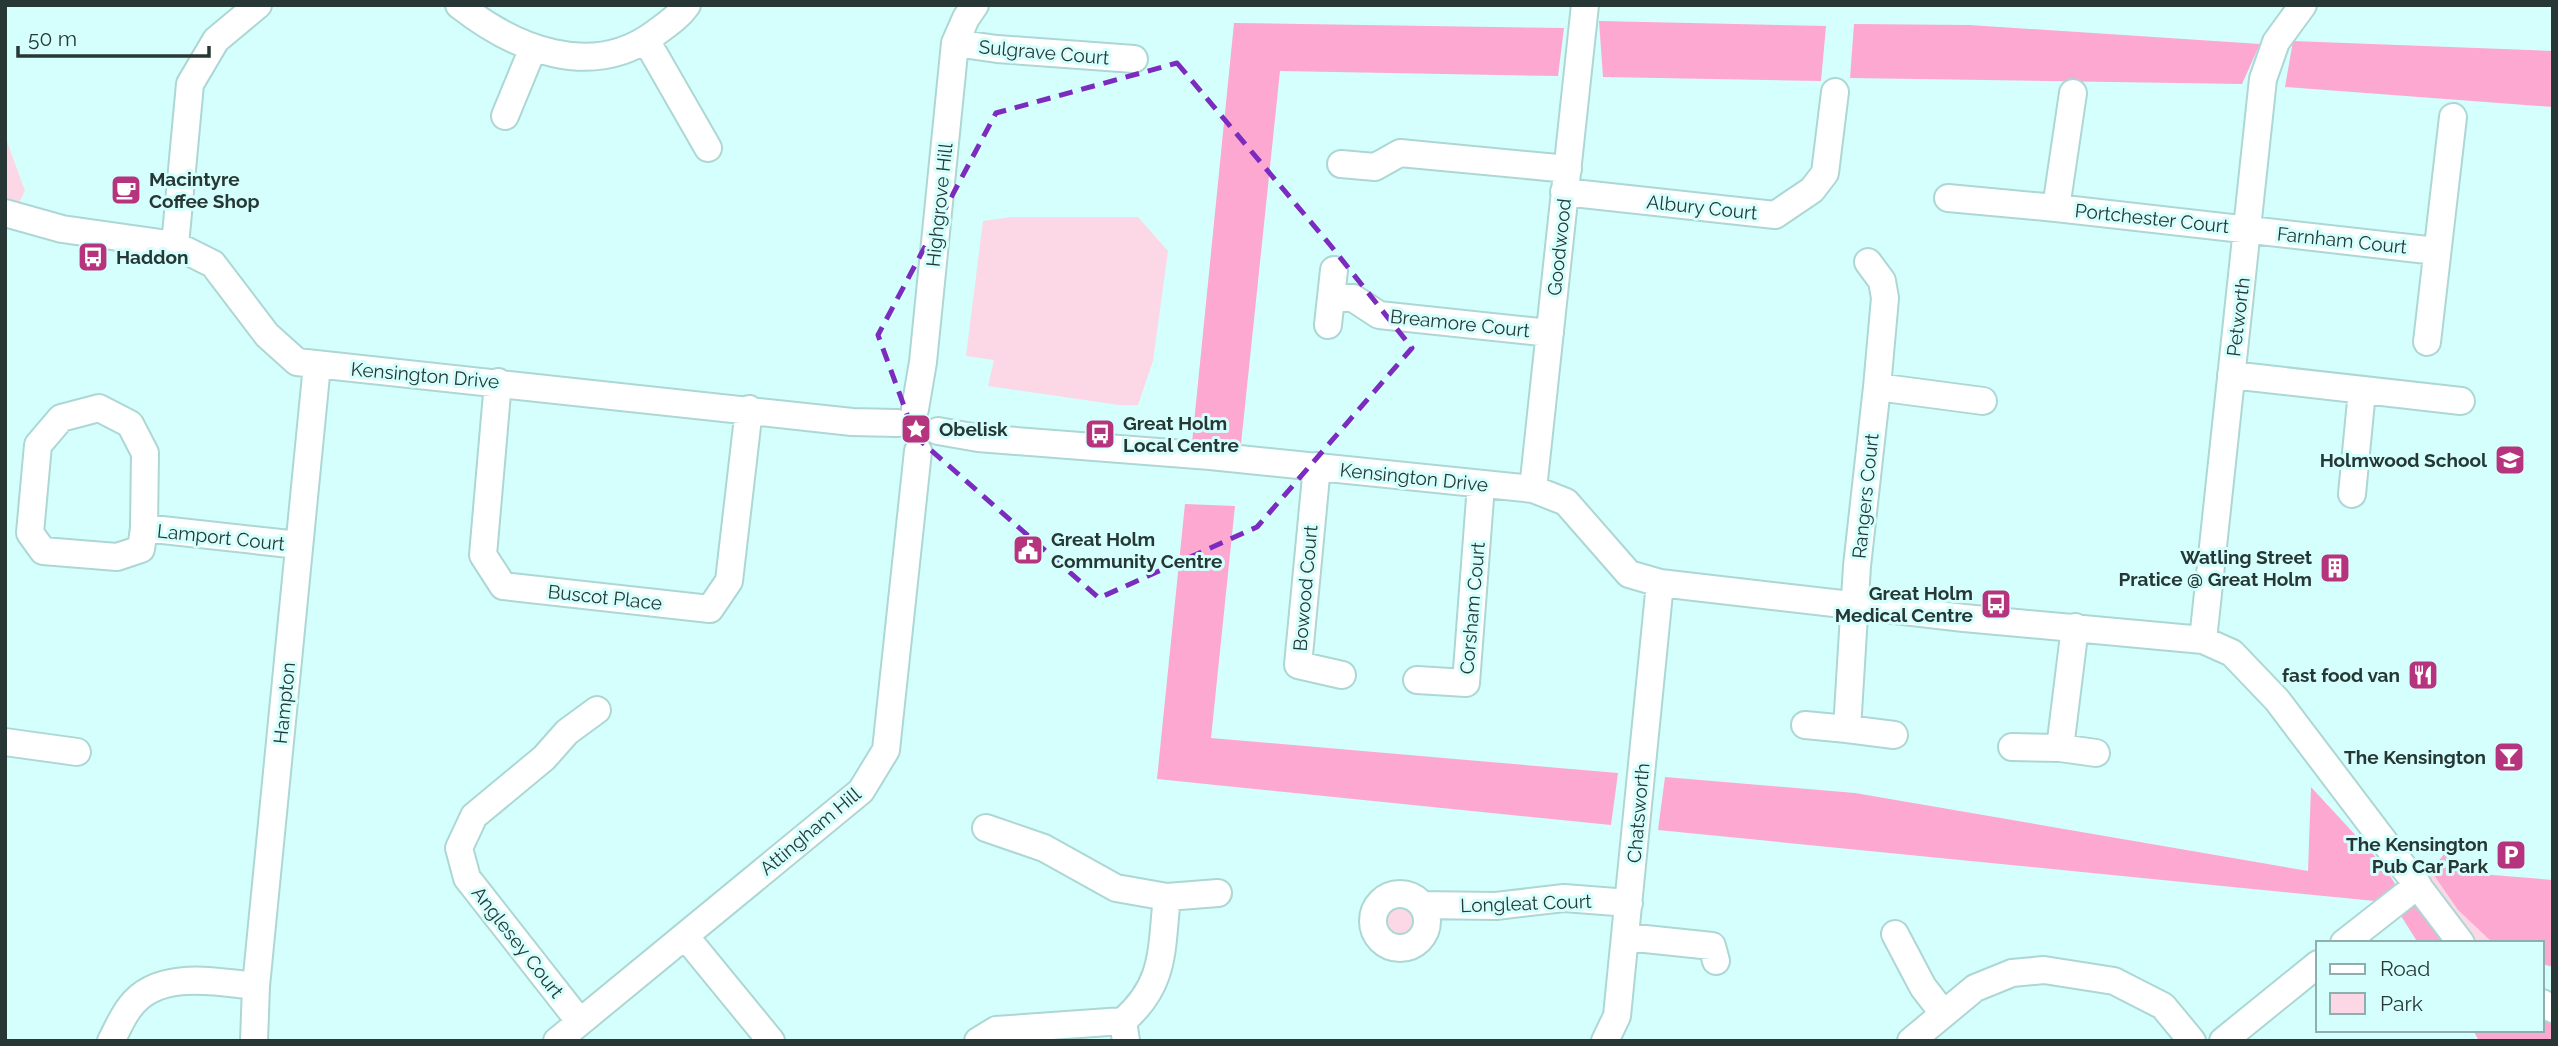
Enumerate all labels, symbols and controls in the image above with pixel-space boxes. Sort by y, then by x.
scale bar [18,14,208,58]
text: 50 m [28,26,77,51]
street label: Sulgrave Court [978,35,1111,69]
street label: Highgrove Hill [922,141,957,268]
place label: Macintyre Coffee Shop [149,168,259,212]
cafe icon: Macintyre Coffee Shop [109,173,143,207]
street label: Albury Court [1646,190,1759,224]
street label: Goodwood [1543,197,1575,297]
street label: Portchester Court [2074,199,2231,237]
street label: Farnham Court [2276,222,2409,258]
bus stop icon: Haddon [76,240,110,274]
place label: Haddon [116,246,188,268]
street label: Petworth [2222,276,2254,358]
street label: Breamore Court [1389,305,1532,341]
street label: Kensington Drive [350,358,500,392]
place icon: Obelisk [899,412,933,446]
place label: Great Holm Local Centre [1123,412,1239,456]
bus stop icon: Great Holm Local Centre [1083,417,1117,451]
place label: Obelisk [939,418,1008,440]
street label: Rangers Court [1847,432,1883,560]
school or university icon: Holmwood School [2493,443,2527,477]
place label: Holmwood School [2320,449,2488,471]
street label: Kensington Drive [1339,458,1489,496]
street label: Lamport Court [156,519,287,555]
street label: Bowood Court [1289,523,1322,652]
place label: Great Holm Community Centre [1051,528,1222,572]
public building icon: Great Holm Community Centre [1011,533,1045,567]
street label: Corsham Court [1455,540,1489,675]
place label: Watling Street Pratice @ Great Holm [2118,546,2313,590]
building icon: Watling Street Pratice @ Great Holm [2318,551,2352,585]
street label: Buscot Place [547,580,663,614]
place label: Great Holm Medical Centre [1835,582,1973,626]
bus stop icon: Great Holm Medical Centre [1979,587,2013,621]
restaurant icon: fast food van [2406,658,2440,692]
street label: Hampton [269,661,299,745]
place label: fast food van [2282,664,2400,686]
bar icon: The Kensington [2492,740,2526,774]
place label: The Kensington [2344,746,2486,768]
street label: Chatsworth [1623,762,1653,864]
street label: Attingham Hill [755,782,865,879]
place label: The Kensington Pub Car Park [2346,833,2488,877]
parking icon: The Kensington Pub Car Park [2494,838,2528,872]
street label: Anglesey Court [468,882,569,1003]
street label: Longleat Court [1460,890,1593,916]
legend [2316,941,2544,1032]
text: Road [2380,956,2430,981]
text: Park [2380,991,2423,1016]

